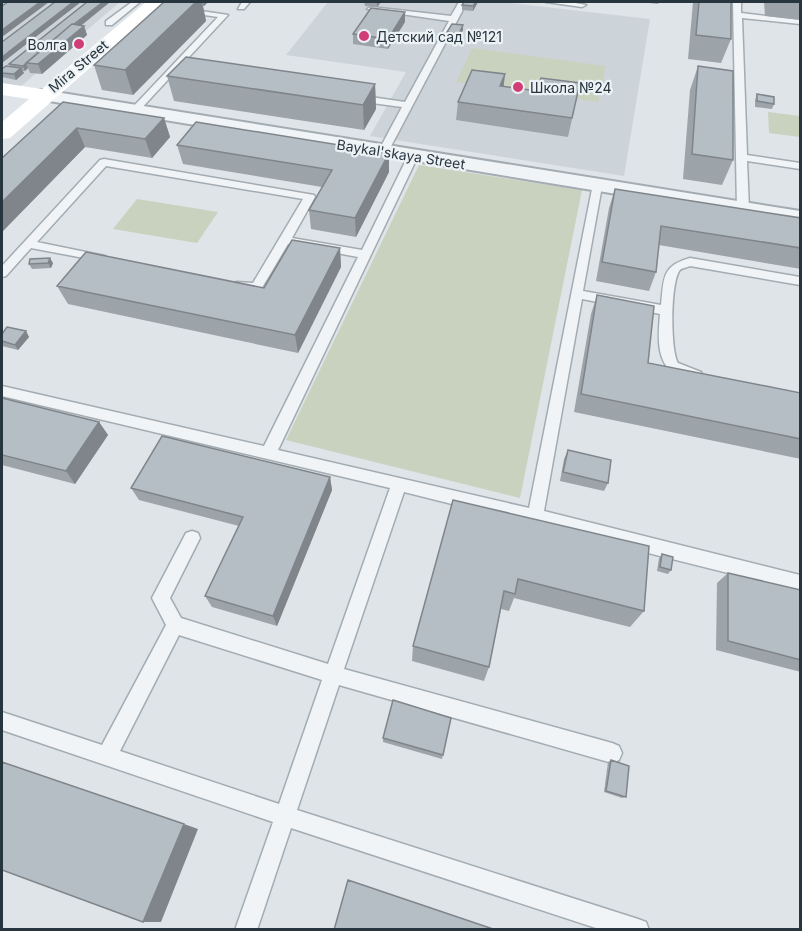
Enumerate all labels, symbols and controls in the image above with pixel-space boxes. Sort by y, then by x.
place label: Детский сад №121 [376,28,502,45]
marker: Детский сад №121 [357,29,371,43]
place label: Волга [27,36,67,53]
street label: Mira Street [45,36,112,96]
marker: Волга [72,37,86,51]
place label: Школа №24 [530,79,612,96]
marker: Школа №24 [511,80,525,94]
street label: Baykal'skaya Street [336,135,467,173]

